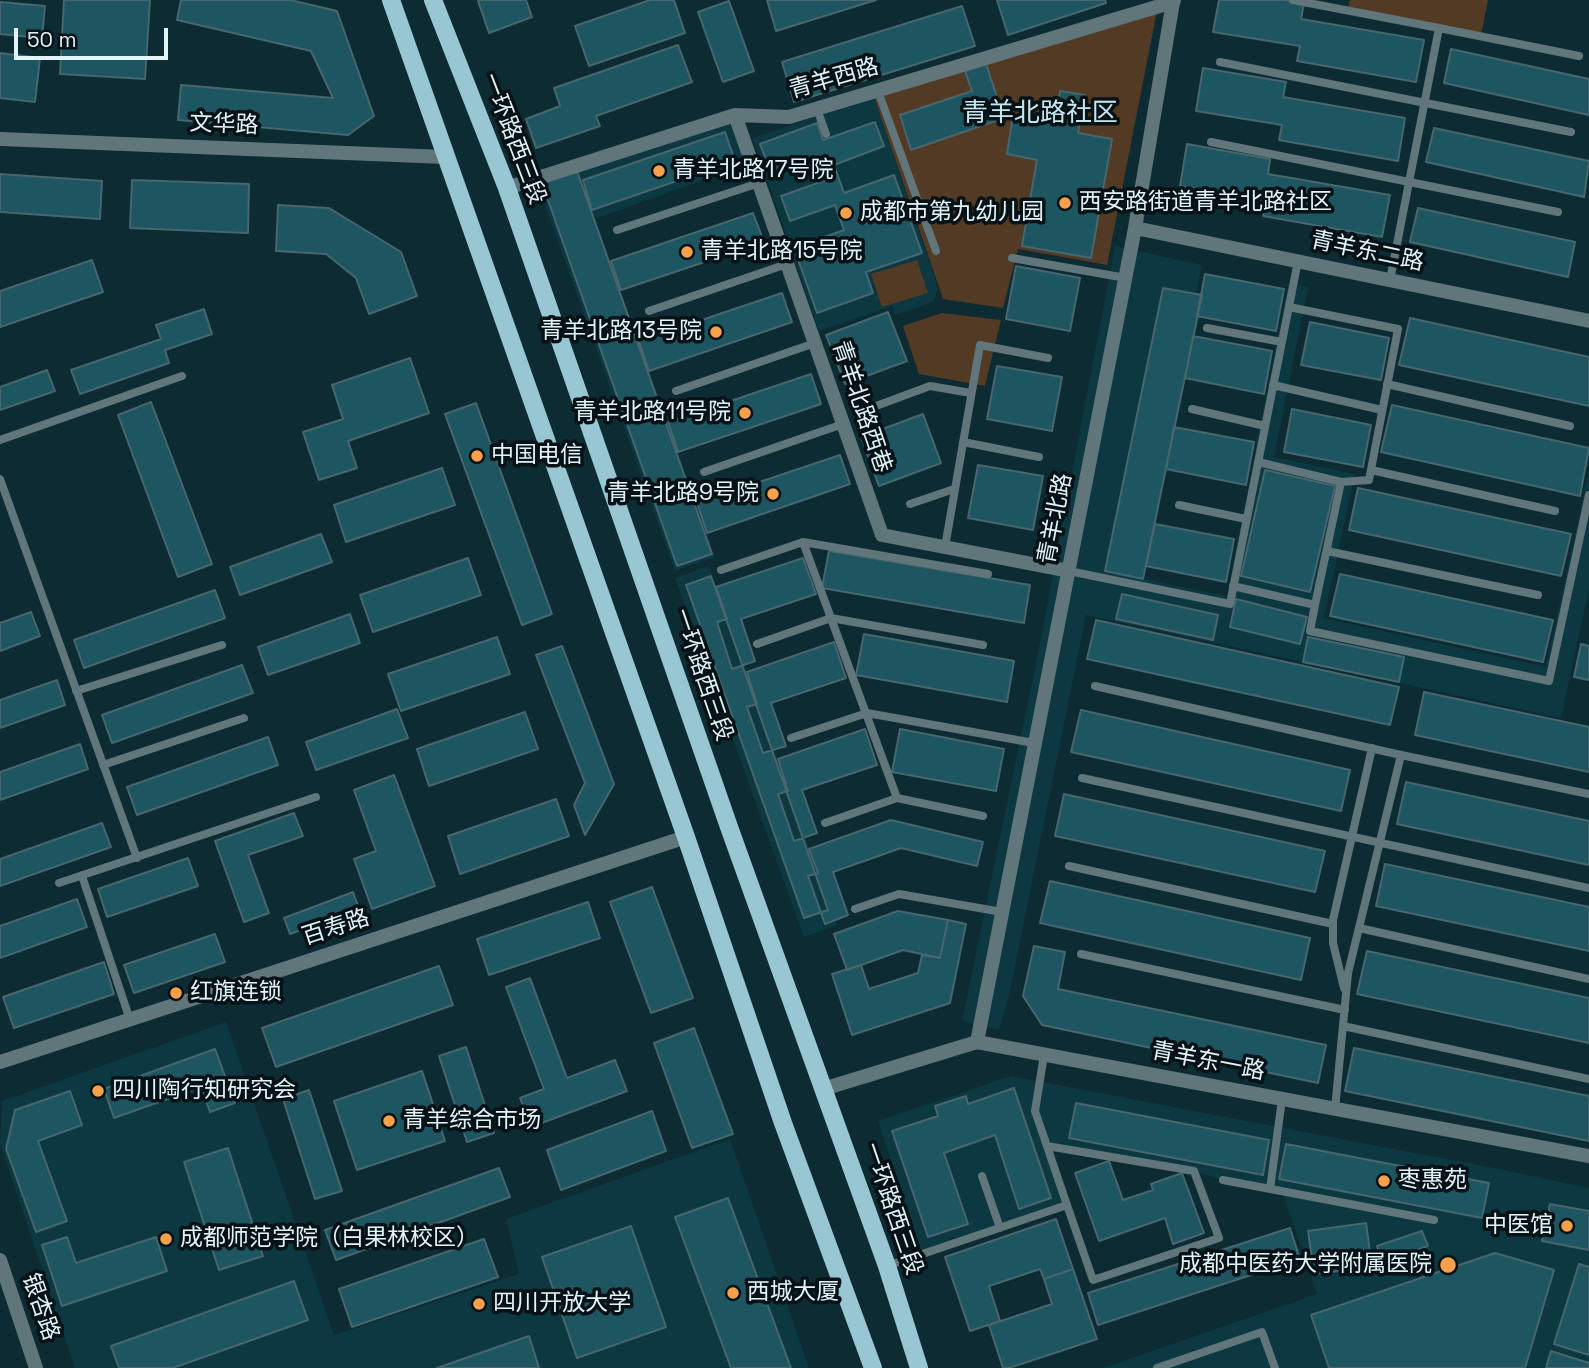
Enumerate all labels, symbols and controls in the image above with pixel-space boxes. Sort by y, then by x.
scale bar [18,14,172,58]
text: 50 m [27,26,77,53]
street label: 青羊西路 [786,53,882,105]
street label: 一环路西三段 [475,70,551,208]
district label: 青羊北路社区 [962,98,1118,130]
street label: 文华路 [189,110,259,140]
place label: 青羊北路17号院 [673,157,834,185]
marker: 青羊北路17号院 [651,163,667,179]
place label: 西安路街道青羊北路社区 [1079,189,1332,217]
marker: 西安路街道青羊北路社区 [1057,195,1073,211]
place label: 成都市第九幼儿园 [860,199,1044,227]
marker: 成都市第九幼儿园 [838,205,854,221]
street label: 青羊东二路 [1308,227,1426,277]
place label: 青羊北路15号院 [701,238,862,266]
marker: 青羊北路15号院 [679,244,695,260]
place label: 青羊北路13号院 [540,318,702,346]
marker: 青羊北路13号院 [708,324,724,340]
street label: 青羊北路西巷 [825,337,897,477]
place label: 青羊北路11号院 [574,399,731,427]
marker: 青羊北路11号院 [737,405,753,421]
place label: 中国电信 [491,442,583,470]
marker: 中国电信 [469,448,485,464]
street label: 青羊北路 [1034,471,1078,567]
place label: 青羊北路9号院 [607,480,759,508]
marker: 青羊北路9号院 [765,486,781,502]
street label: 一环路西三段 [666,605,738,745]
street label: 百寿路 [299,904,373,952]
place label: 红旗连锁 [190,979,282,1007]
marker: 红旗连锁 [168,985,184,1001]
street label: 青羊东一路 [1149,1037,1267,1087]
place label: 四川陶行知研究会 [112,1077,296,1105]
marker: 四川陶行知研究会 [90,1083,106,1099]
place label: 青羊综合市场 [403,1107,541,1135]
marker: 青羊综合市场 [381,1113,397,1129]
street label: 一环路西三段 [856,1139,928,1279]
place label: 枣惠苑 [1398,1167,1467,1195]
marker: 枣惠苑 [1376,1173,1392,1189]
place label: 中医馆 [1484,1212,1553,1240]
marker: 中医馆 [1559,1218,1575,1234]
place label: 成都师范学院（白果林校区） [180,1225,479,1253]
marker: 成都师范学院（白果林校区） [158,1231,174,1247]
place label: 成都中医药大学附属医院 [1179,1251,1432,1279]
marker: 成都中医药大学附属医院 [1438,1255,1458,1275]
street label: 银杏路 [16,1270,64,1344]
place label: 西城大厦 [747,1279,839,1307]
marker: 西城大厦 [725,1285,741,1301]
place label: 四川开放大学 [493,1290,631,1318]
marker: 四川开放大学 [471,1296,487,1312]

